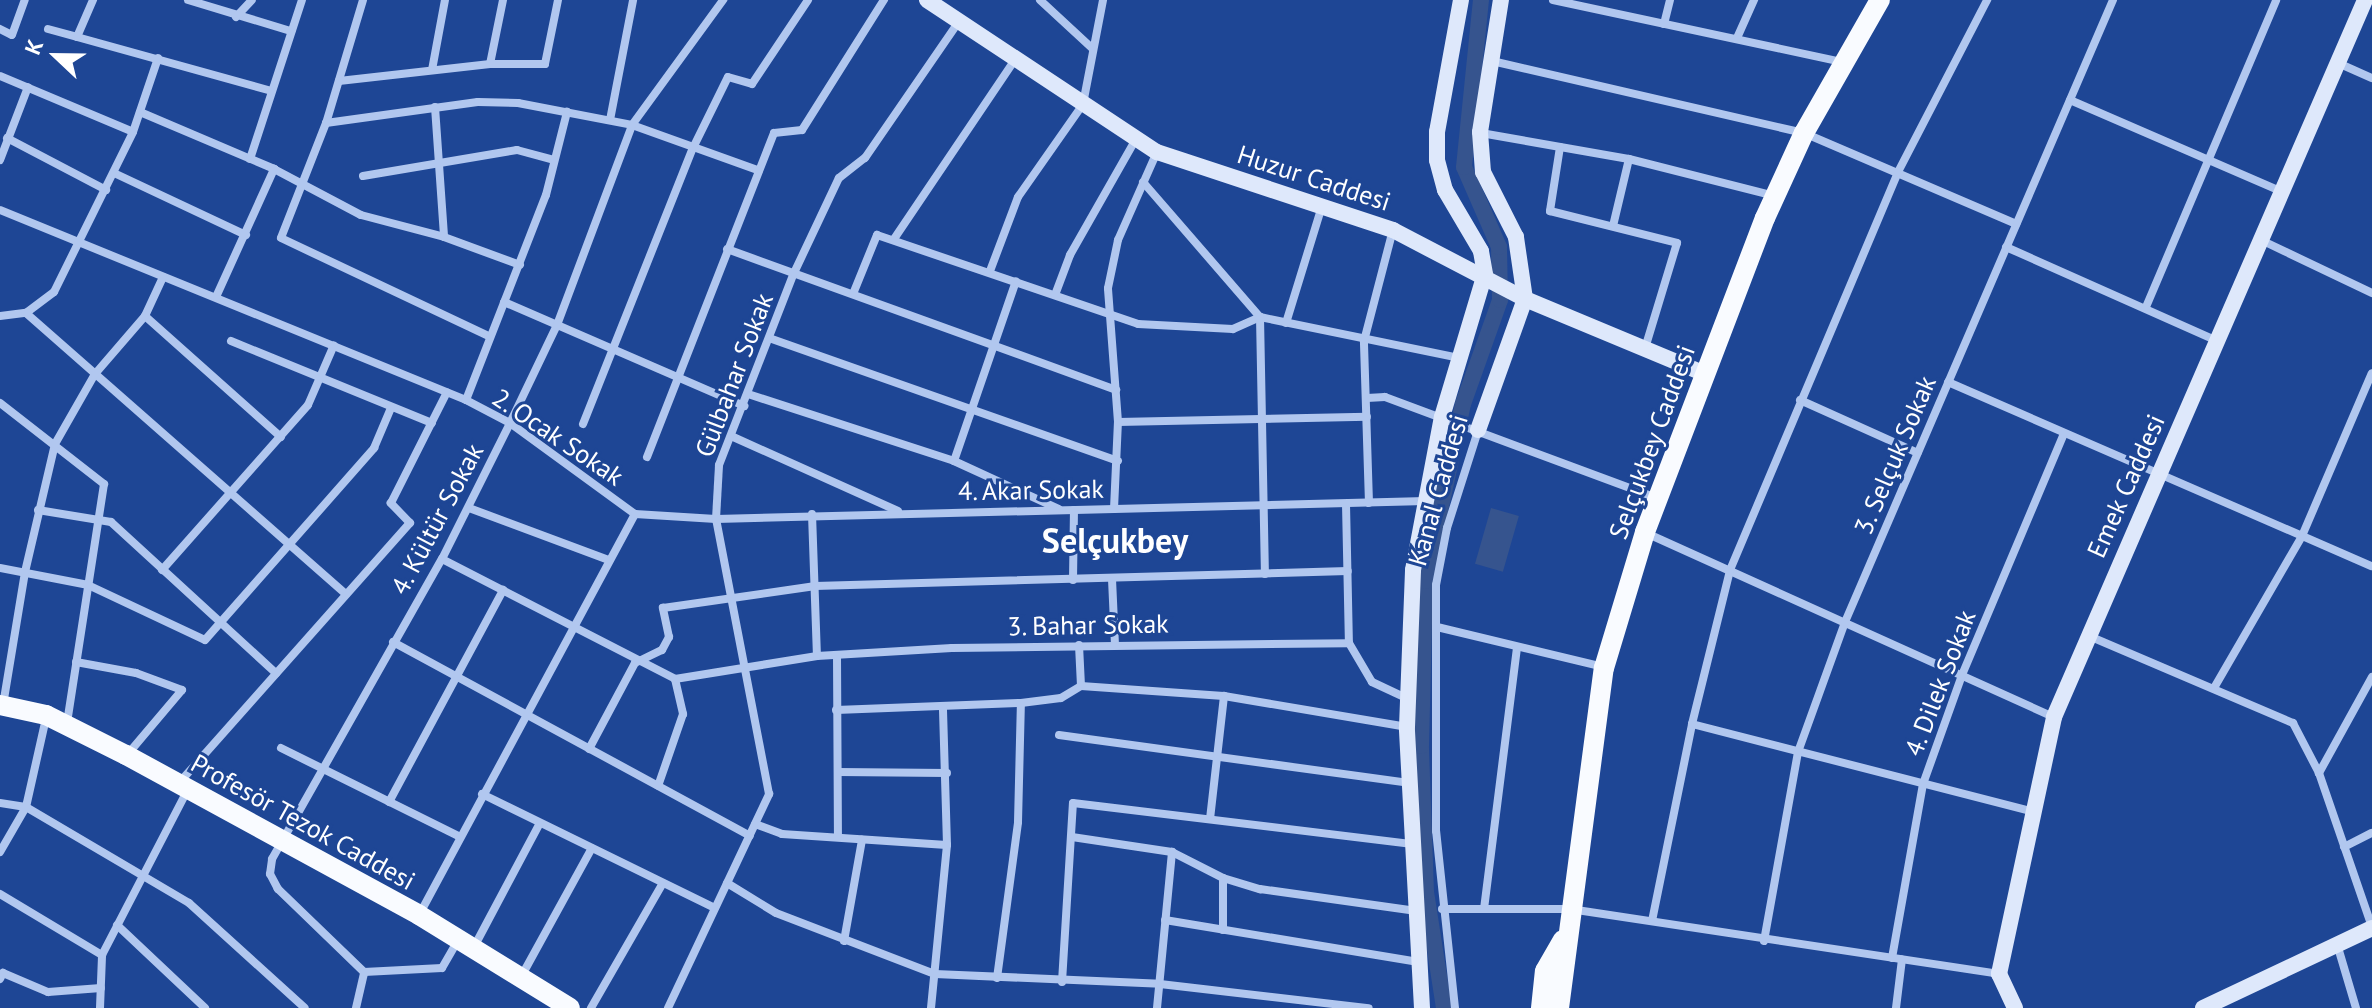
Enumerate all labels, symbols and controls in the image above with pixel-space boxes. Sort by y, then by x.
north arrow [16,16,96,96]
text: K [18,35,49,59]
street label: Huzur Caddesi [1233,139,1395,217]
street label: Gülbahar Sokak [688,289,780,461]
street label: Selçukbey Caddesi [1602,340,1702,544]
street label: 3. Selçuk Sokak [1847,370,1943,540]
street label: 2. Ocak Sokak [485,381,631,493]
street label: Emek Caddesi [2080,409,2172,563]
street label: Kanal Caddesi [1401,411,1475,569]
street label: 4. Kültür Sokak [384,437,490,601]
street label: 4. Akar Sokak [956,473,1106,507]
district label: Selçukbey [1042,521,1188,561]
street label: 4. Dilek Sokak [1897,604,1983,762]
street label: 3. Bahar Sokak [1006,608,1170,642]
street label: Profesör Tezok Caddesi [185,747,421,897]

